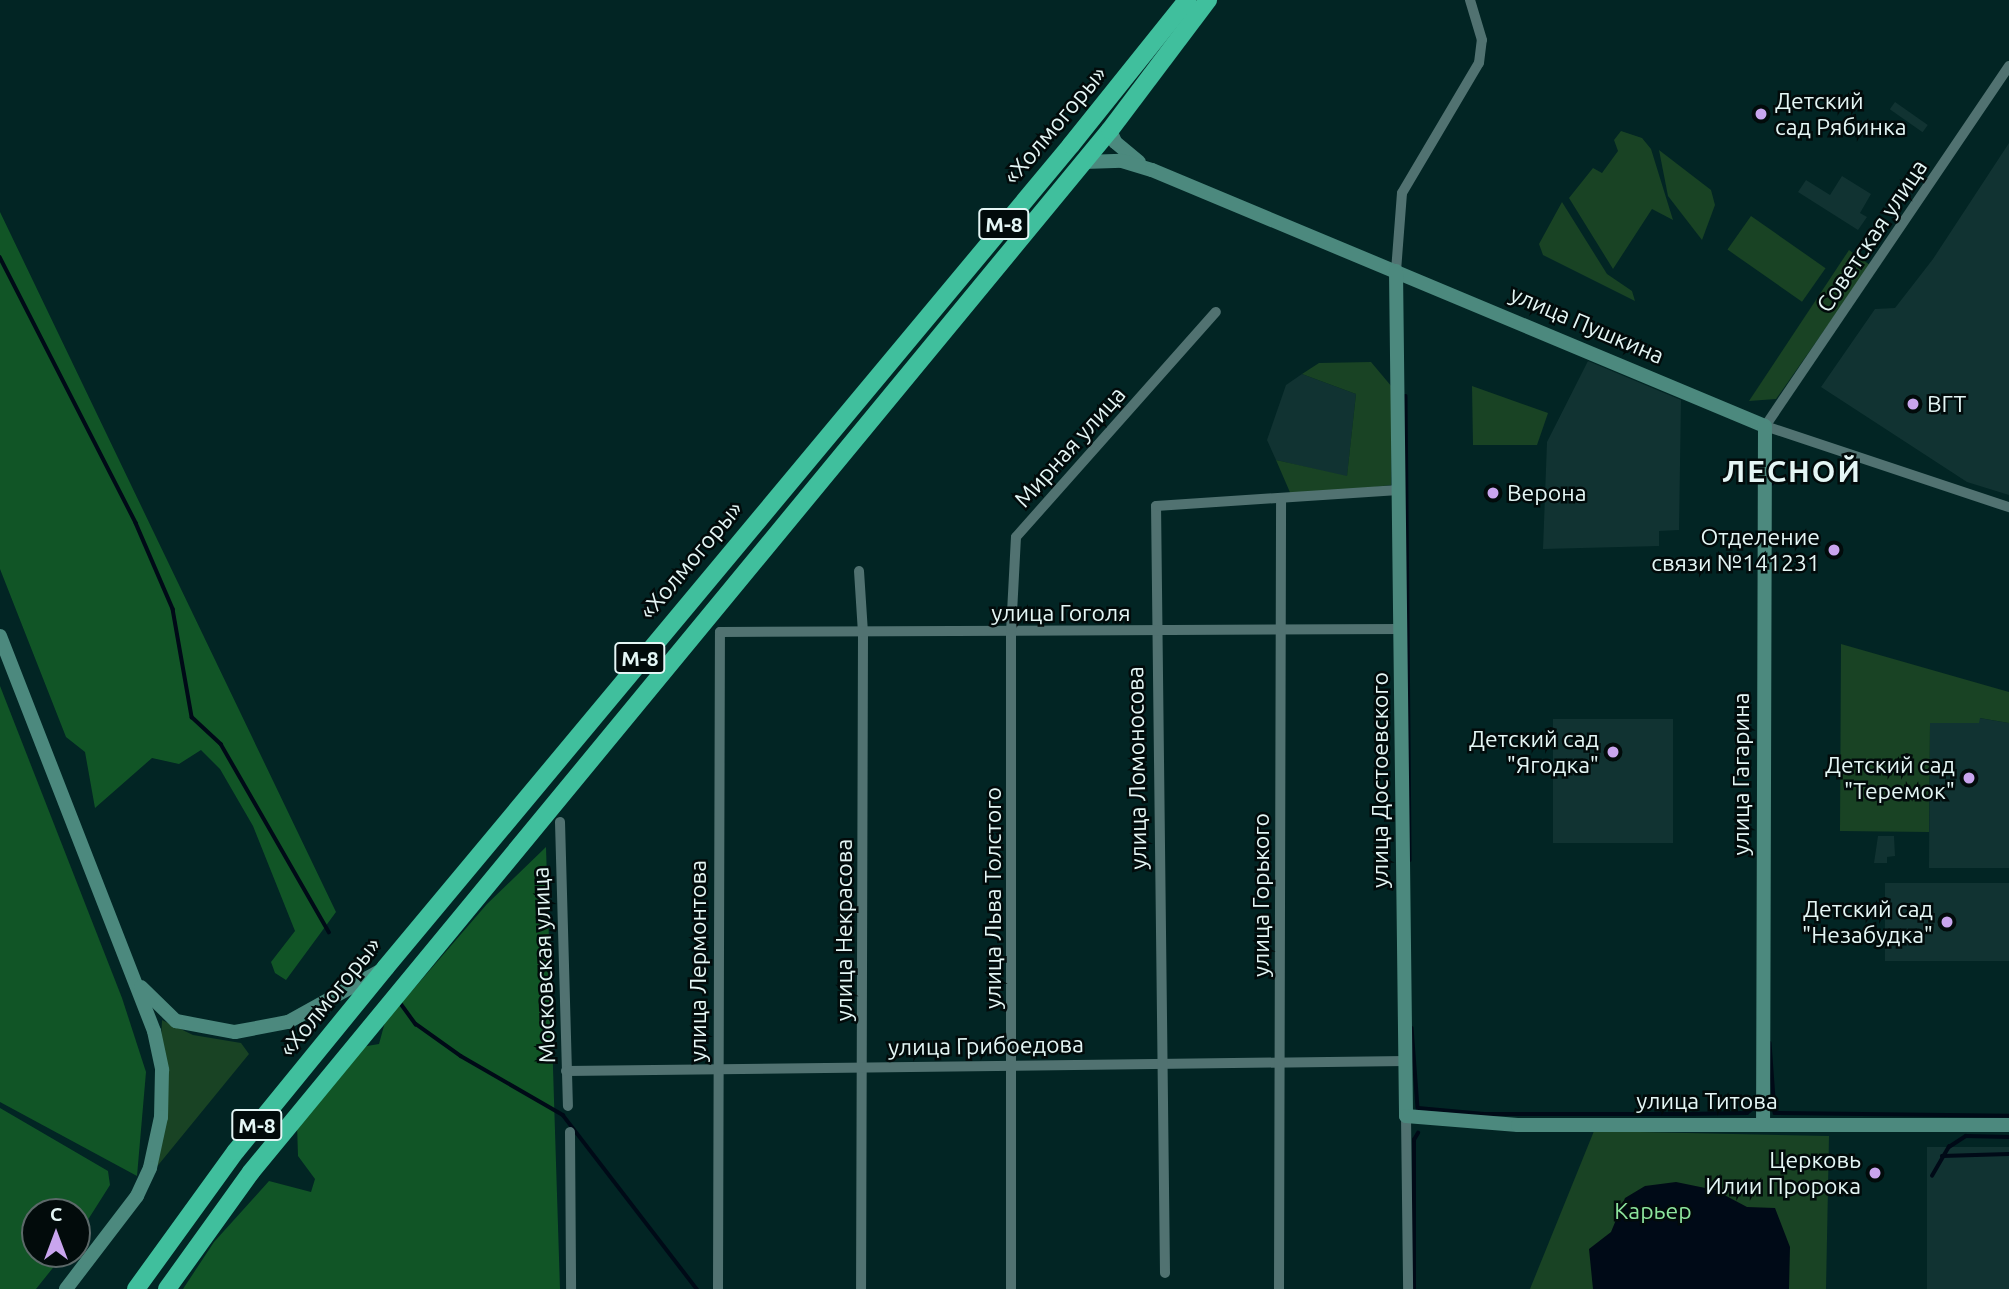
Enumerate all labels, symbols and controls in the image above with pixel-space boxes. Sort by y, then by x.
street label: «Холмогоры» [998,60,1112,190]
place label: Детский сад Рябинка [1775,87,1907,141]
marker: Детский сад Рябинка [1753,106,1769,122]
street label: Советская улица [1811,154,1933,318]
road number: М-8 [978,206,1030,242]
street label: улица Пушкина [1506,280,1668,370]
street label: Мирная улица [1009,381,1131,513]
place label: ВГТ [1927,390,1966,418]
marker: ВГТ [1905,396,1921,412]
district label: ЛЕСНОЙ [1723,453,1861,489]
place label: Верона [1507,479,1586,507]
marker: Верона [1485,485,1501,501]
street label: «Холмогоры» [634,495,748,625]
place label: Отделение связи №141231 [1651,523,1820,577]
marker: Отделение связи №141231 [1826,542,1842,558]
street label: улица Гоголя [991,599,1131,627]
road number: М-8 [614,640,666,676]
street label: улица Ломоносова [1121,666,1153,870]
street label: улица Достоевского [1366,672,1394,888]
street label: улица Гагарина [1727,693,1755,855]
place label: Детский сад "Ягодка" [1469,725,1599,779]
marker: Детский сад "Ягодка" [1605,744,1621,760]
place label: Детский сад "Теремок" [1825,751,1955,805]
marker: Детский сад "Теремок" [1961,770,1977,786]
street label: улица Льва Толстого [979,787,1007,1009]
street label: улица Горького [1247,813,1275,977]
street label: улица Некрасова [830,839,858,1021]
street label: улица Лермонтова [684,860,712,1062]
street label: Московская улица [527,866,561,1064]
place label: Детский сад "Незабудка" [1802,895,1933,949]
marker: Детский сад "Незабудка" [1939,914,1955,930]
street label: «Холмогоры» [273,932,387,1062]
street label: улица Грибоедова [888,1030,1084,1062]
street label: улица Титова [1636,1087,1778,1115]
road number: М-8 [231,1108,283,1142]
place label: Церковь Илии Пророка [1705,1146,1861,1200]
marker: Церковь Илии Пророка [1867,1165,1883,1181]
park label: Карьер [1614,1197,1692,1225]
north arrow [21,1198,91,1268]
text: С [50,1203,62,1225]

